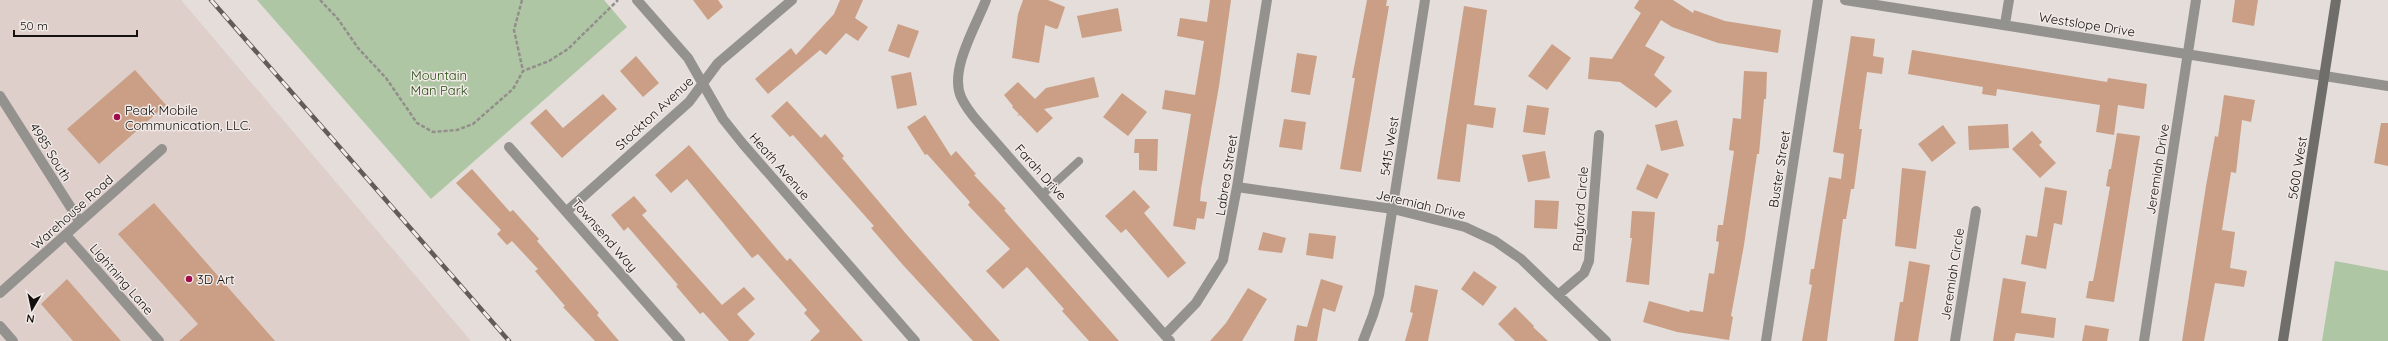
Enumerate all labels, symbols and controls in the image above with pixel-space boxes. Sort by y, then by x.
street label: Westslope Drive [2038,8,2136,40]
scale bar [14,12,137,38]
text: 50 m [20,18,48,33]
park label: Mountain Man Park [410,67,468,98]
street label: Stockton Avenue [612,73,696,153]
place label: Peak Mobile Communication, LLC. [125,102,251,133]
marker: Peak Mobile Communication, LLC. [112,112,122,122]
street label: 5415 West [1376,115,1402,177]
street label: 4985 South [27,120,75,184]
street label: Jeremiah Drive [2142,123,2172,215]
street label: Heath Avenue [746,129,814,203]
street label: Buster Street [1765,129,1793,209]
street label: Labrea Street [1212,133,1240,217]
street label: 5600 West [2284,135,2310,201]
street label: Farah Drive [1012,141,1070,203]
street label: Rayford Circle [1569,166,1591,252]
street label: Warehouse Road [28,171,116,253]
street label: Jeremiah Drive [1375,186,1467,222]
street label: Townsend Way [569,195,641,275]
street label: Jeremiah Circle [1937,227,1967,321]
street label: Lightning Lane [87,240,157,318]
place label: 3D Art [197,271,235,287]
marker: 3D Art [184,274,194,284]
north arrow [12,289,52,329]
text: N [25,311,36,326]

